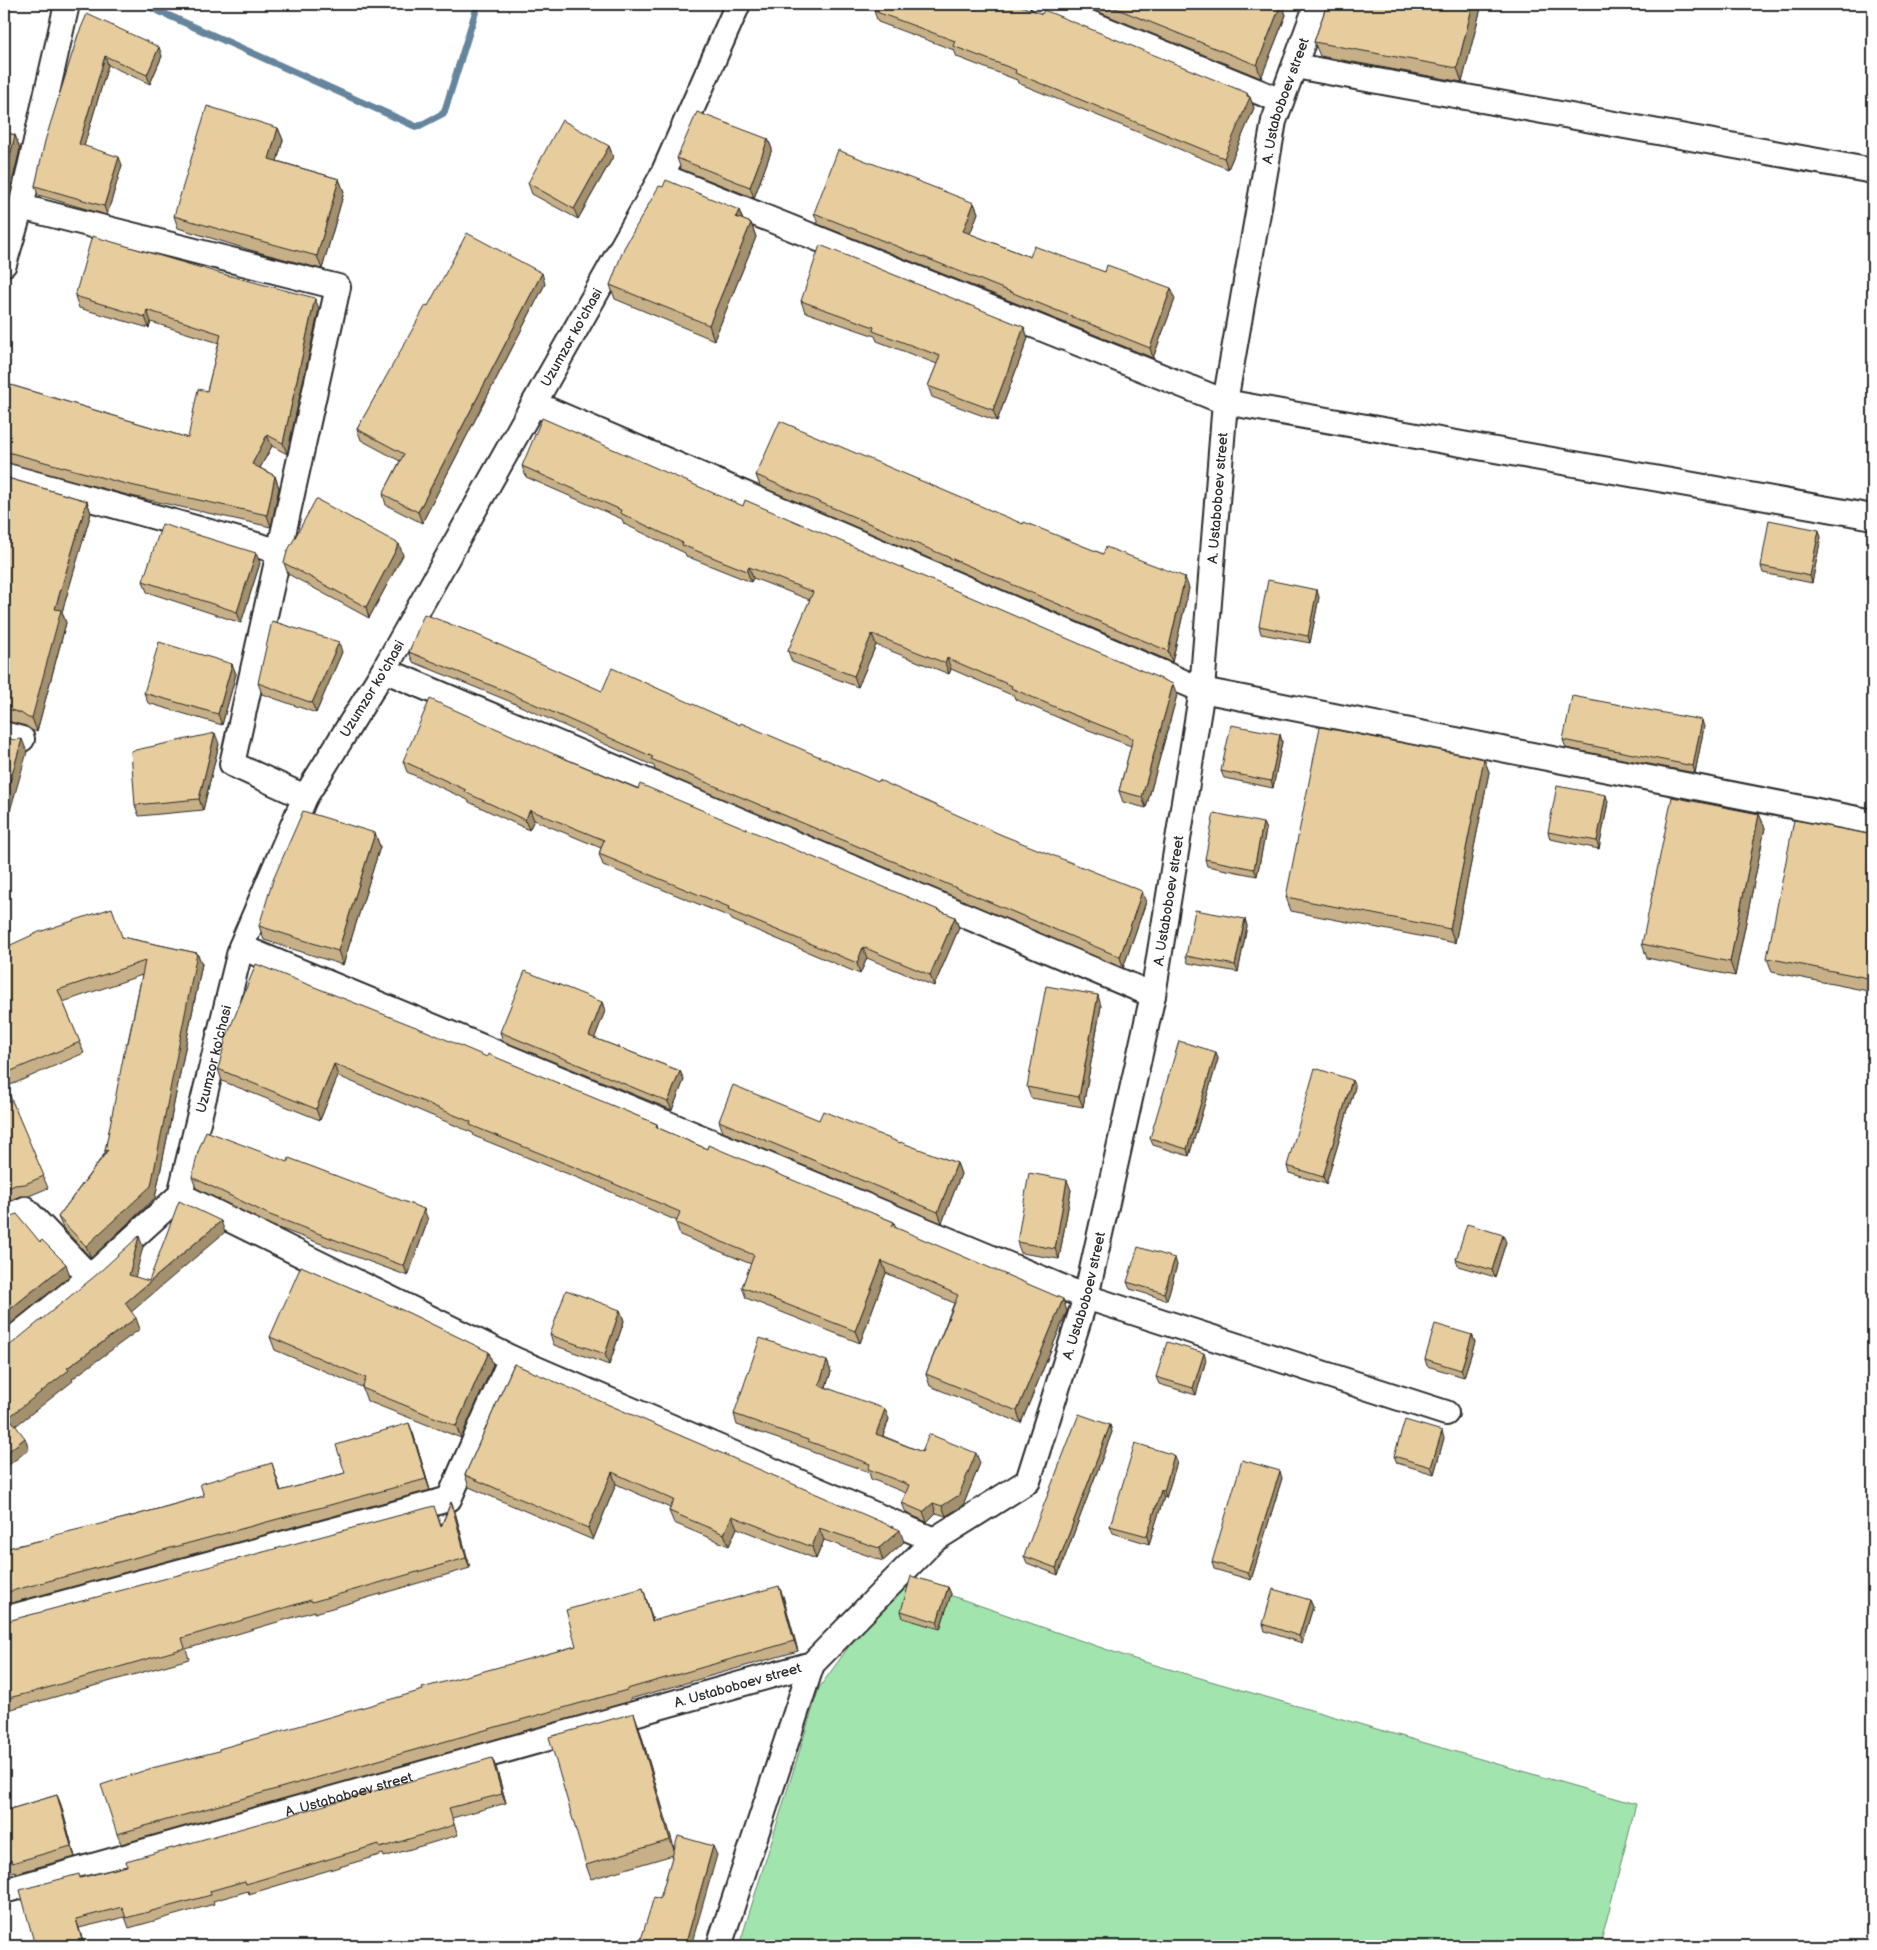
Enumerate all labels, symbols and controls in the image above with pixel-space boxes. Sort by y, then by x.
street label: A. Ustaboboev street [1258,35,1313,165]
street label: Uzumzor ko'chasi [537,285,606,389]
street label: A. Ustaboboev street [1204,431,1231,564]
street label: Uzumzor ko'chasi [336,637,408,740]
street label: A. Ustaboboev street [1149,834,1187,967]
street label: Uzumzor ko'chasi [192,1003,235,1115]
street label: A. Ustaboboev street [1058,1229,1109,1361]
street label: A. Ustaboboev street [672,1659,804,1711]
street label: A. Ustaboboev street [283,1768,415,1820]

